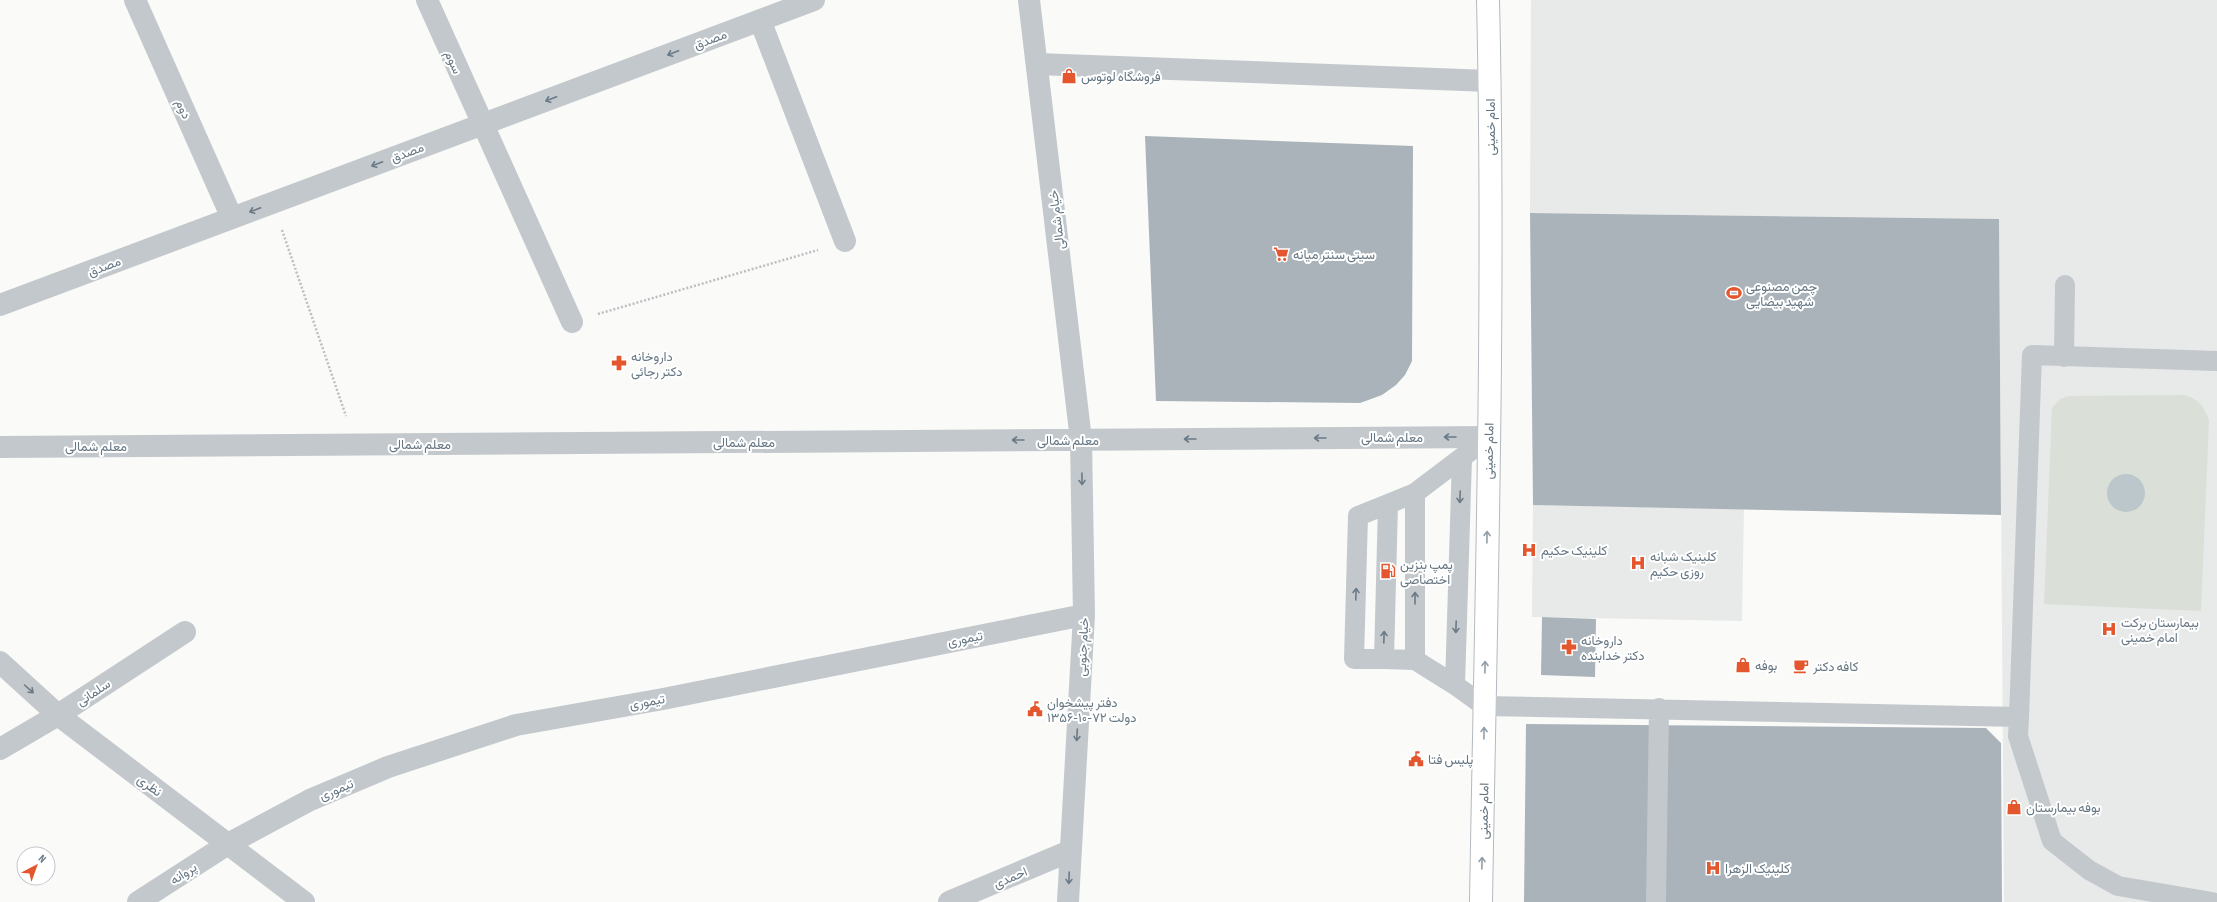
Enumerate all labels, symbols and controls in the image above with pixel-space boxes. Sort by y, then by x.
street label: مصدق [692,26,729,54]
street label: سوم [441,48,465,77]
one-way arrow [667,49,679,57]
shop icon: فروشگاه لوتوس [1060,67,1078,85]
place label: فروشگاه لوتوس [1081,69,1161,85]
one-way arrow [545,95,557,103]
street label: دوم [172,97,194,122]
street label: امام خمینی [1483,99,1499,155]
street label: مصدق [389,139,426,167]
one-way arrow [371,160,383,168]
street label: خیام شمالی [1045,189,1069,251]
one-way arrow [249,206,261,214]
supermarket icon: سیتی سنتر میانه [1272,245,1290,263]
place label: سیتی سنتر میانه [1293,247,1375,263]
street label: مصدق [86,253,123,281]
place label: چمن مصنوعی شهید بیضایی [1746,279,1817,310]
sports icon: چمن مصنوعی شهید بیضایی [1725,284,1743,302]
place label: داروخانه دکتر رجائی [631,349,683,380]
pharmacy icon: داروخانه دکتر رجائی [610,354,628,372]
street label: امام خمینی [1481,422,1497,480]
street label: معلم شمالی [1361,430,1423,446]
street label: معلم شمالی [1037,433,1099,449]
one-way arrow [1444,433,1457,441]
one-way arrow [1314,434,1327,442]
street label: معلم شمالی [713,435,775,451]
one-way arrow [1184,435,1197,443]
one-way arrow [1012,436,1025,444]
street label: معلم شمالی [389,437,451,453]
street label: معلم شمالی [65,439,127,455]
one-way arrow [1078,472,1086,485]
one-way arrow [1457,490,1464,503]
one-way arrow [1483,531,1491,544]
hospital icon: کلینیک حکیم [1520,541,1538,559]
place label: کلینیک حکیم [1541,543,1608,559]
place label: کلینیک شبانه روزی حکیم [1650,549,1717,580]
hospital icon: کلینیک شبانه روزی حکیم [1629,554,1647,572]
place label: پمپ بنزین اختصاصی [1400,557,1453,588]
fuel station icon: پمپ بنزین اختصاصی [1379,562,1397,580]
one-way arrow [1352,588,1360,601]
one-way arrow [1411,592,1419,605]
place label: بیمارستان برکت امام خمینی [2121,615,2199,646]
street label: خیام جنوبی [1073,617,1093,677]
one-way arrow [1453,620,1460,633]
hospital icon: بیمارستان برکت امام خمینی [2100,620,2118,638]
street label: تیموری [946,628,984,650]
one-way arrow [1381,631,1388,644]
place label: داروخانه دکتر خدابنده [1581,633,1644,664]
pharmacy icon: داروخانه دکتر خدابنده [1560,638,1578,656]
shop icon: بوفه [1734,656,1752,674]
cafe icon: کافه دکتر [1792,657,1810,675]
place label: بوفه [1755,658,1777,674]
place label: کافه دکتر [1812,659,1859,675]
one-way arrow [1481,661,1489,674]
street label: سلمانی [74,676,114,710]
one-way arrow [24,684,34,693]
street label: تیموری [628,691,666,713]
place label: دفتر پیشخوان دولت ۷۲-۱۰-۱۳۵۶ [1047,695,1137,726]
public building icon: دفتر پیشخوان دولت ۷۲-۱۰-۱۳۵۶ [1026,700,1044,718]
one-way arrow [1480,727,1488,740]
one-way arrow [1073,728,1081,741]
public building icon: پلیس فتا [1407,750,1425,768]
place label: پلیس فتا [1428,752,1473,769]
street label: نظری [134,771,165,800]
street label: تیموری [317,776,356,804]
street label: امام خمینی [1476,782,1492,840]
shop icon: بوفه بیمارستان [2005,798,2023,816]
place label: بوفه بیمارستان [2026,800,2101,816]
north arrow [16,846,56,886]
text: N [36,852,49,866]
one-way arrow [1478,857,1486,870]
street label: پروانه [167,859,200,889]
hospital icon: کلینیک الزهرا [1704,859,1722,877]
place label: کلینیک الزهرا [1725,861,1790,877]
street label: احمدی [991,864,1030,892]
one-way arrow [1066,871,1073,884]

